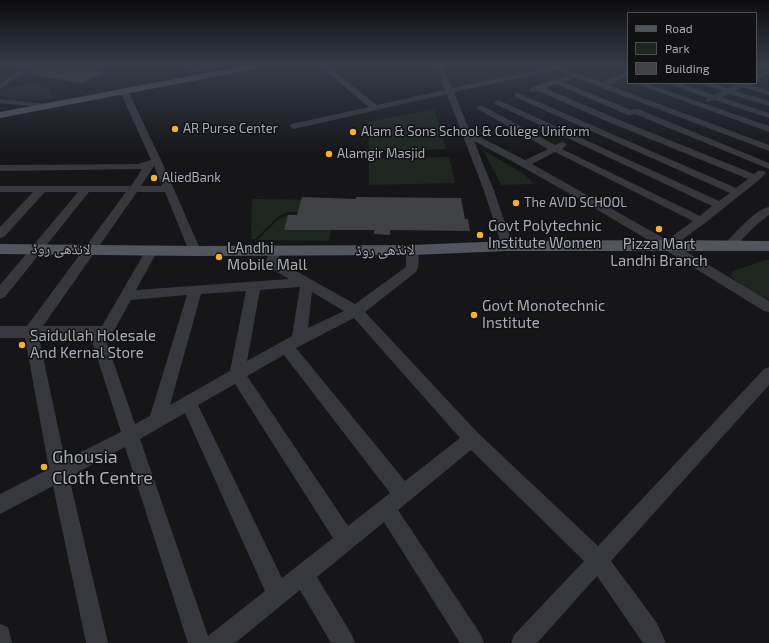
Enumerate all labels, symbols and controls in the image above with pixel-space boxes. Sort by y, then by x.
legend [627,12,757,84]
text: Road [665,21,693,35]
text: Park [665,41,690,55]
text: Building [665,61,709,75]
place label: AR Purse Center [183,121,278,137]
marker: AR Purse Center [170,124,180,134]
place label: Alam & Sons School & College Uniform [361,124,590,140]
marker: Alam & Sons School & College Uniform [348,127,358,137]
place label: Alamgir Masjid [337,146,425,162]
marker: Alamgir Masjid [324,149,334,159]
place label: AliedBank [162,170,221,186]
marker: AliedBank [149,173,159,183]
place label: The AVID SCHOOL [524,195,627,211]
marker: The AVID SCHOOL [511,198,521,208]
place label: Govt Polytechnic Institute Women [488,217,602,252]
marker: Pizza Mart Landhi Branch [654,224,664,234]
marker: Govt Polytechnic Institute Women [475,230,485,240]
place label: Pizza Mart Landhi Branch [610,235,708,270]
street label: لانڈھی روڈ [31,239,91,259]
place label: LAndhi Mobile Mall [227,239,307,274]
street label: لانڈھی روڈ [355,240,415,260]
marker: LAndhi Mobile Mall [214,252,224,262]
place label: Govt Monotechnic Institute [482,297,605,332]
marker: Govt Monotechnic Institute [469,310,479,320]
place label: Saidullah Holesale And Kernal Store [30,327,156,362]
marker: Saidullah Holesale And Kernal Store [17,340,27,350]
place label: Ghousia Cloth Centre [52,446,153,488]
marker: Ghousia Cloth Centre [39,462,49,472]

